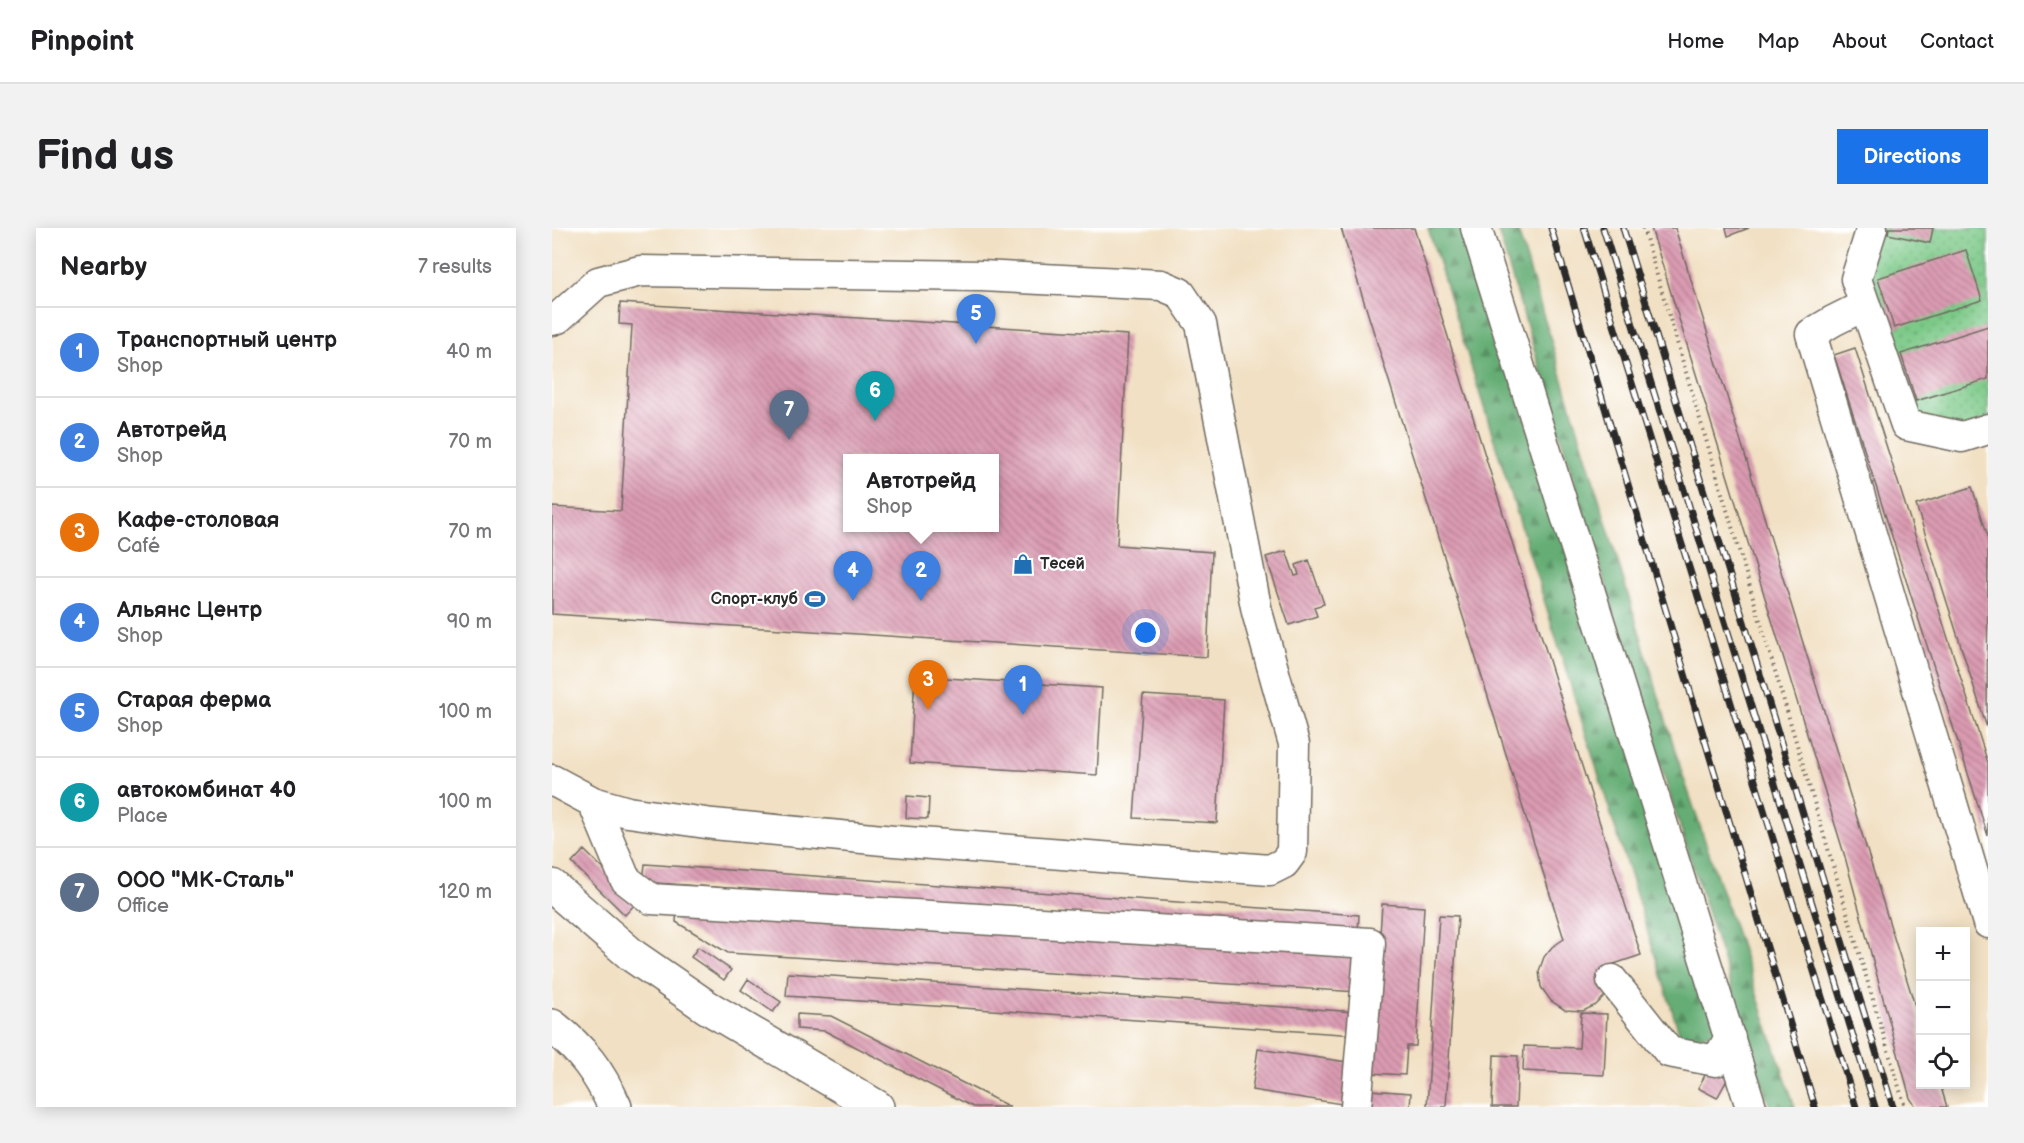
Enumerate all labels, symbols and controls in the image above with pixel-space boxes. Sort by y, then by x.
text: Pinpoint [30,25,134,58]
text: Home [1667,29,1724,54]
text: Map [1757,29,1799,54]
text: About [1832,29,1887,54]
text: Contact [1920,29,1994,54]
button: Directions [1837,129,1988,184]
text: Find us [36,131,174,182]
text: Nearby [60,252,147,283]
text: 7 results [418,255,492,279]
pin: 5 [956,294,996,344]
text: Транспортный центр [117,327,337,354]
text: 1 [75,340,84,364]
text: 40 m [446,340,492,364]
text: Shop [117,354,163,378]
pin: 6 [856,372,894,421]
pin: 7 [770,390,808,440]
text: Автотрейд [117,417,226,444]
text: 2 [74,430,85,454]
text: 70 m [448,430,492,454]
text: Shop [117,444,163,468]
popup [843,454,999,532]
text: Автотрейд [866,468,976,495]
text: Shop [866,495,913,519]
text: Кафе-столовая [117,507,279,534]
text: 3 [74,520,85,544]
text: 70 m [448,520,492,544]
text: Café [117,534,160,558]
pin: 4 [834,552,872,601]
pin: 2 [902,552,940,601]
shop icon: Тесей [1011,552,1035,576]
place label: Тесей [1040,555,1085,574]
sports icon: Спорт-клуб [803,587,827,611]
place label: Спорт-клуб [711,590,798,609]
text: Альянс Центр [117,597,262,624]
text: 4 [74,610,85,634]
text: 90 m [447,610,492,634]
your location [1131,618,1160,647]
text: Shop [117,624,163,648]
pin: 3 [908,660,947,710]
pin: 1 [1004,666,1042,715]
text: Старая ферма [117,687,271,714]
text: 5 [74,700,85,724]
text: 100 m [439,700,492,724]
text: Shop [117,714,163,738]
text: автокомбинат 40 [117,777,296,804]
text: 6 [73,790,86,814]
text: 100 m [439,790,492,814]
text: Place [117,804,168,828]
text: ООО "МК-Сталь" [117,867,294,894]
text: 7 [74,880,85,904]
text: 120 m [439,880,492,904]
text: Office [117,894,169,918]
map controls [1916,927,1970,1089]
button: + [1916,927,1970,981]
button: − [1916,981,1970,1035]
button: locate [1916,1035,1970,1089]

